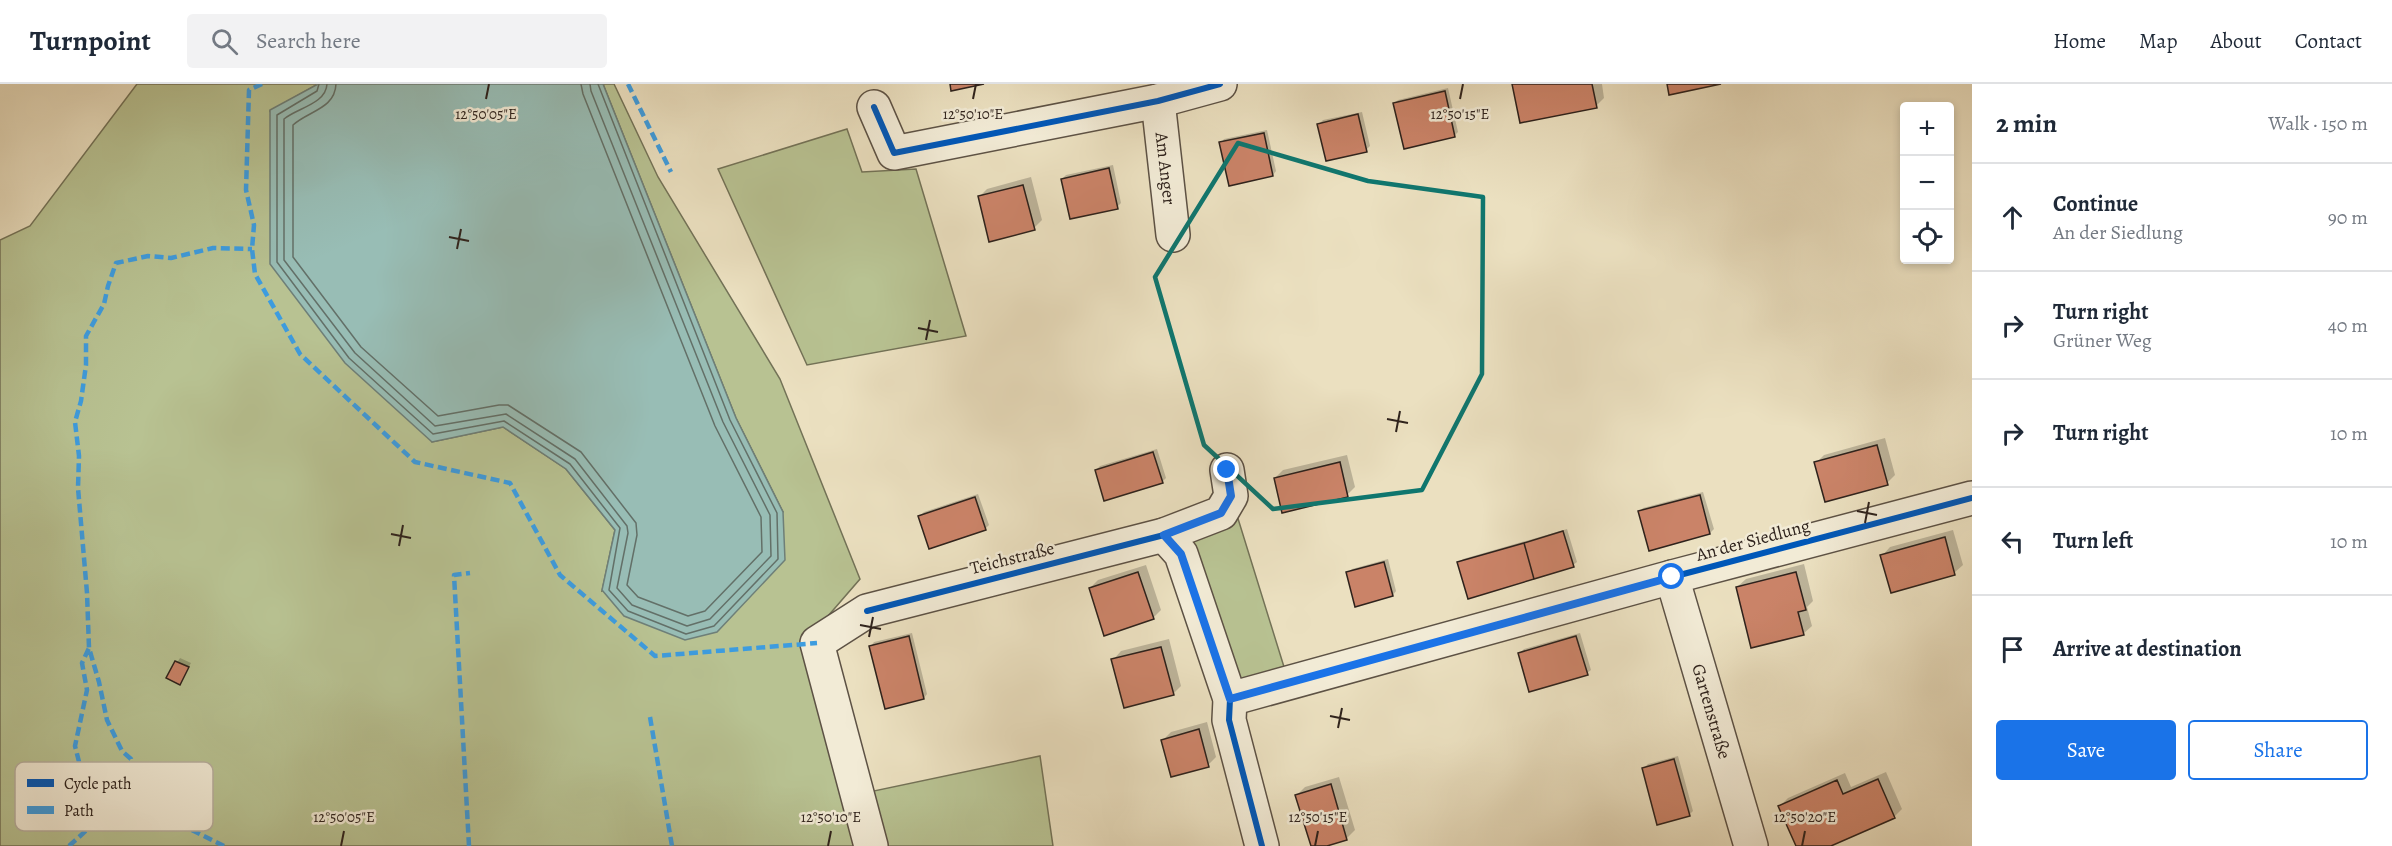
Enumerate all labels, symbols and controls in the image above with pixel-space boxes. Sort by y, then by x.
search box [187,14,607,68]
text: Turnpoint [30,22,151,60]
icon: search [208,25,241,58]
text: Search here [256,26,361,56]
text: Home [2053,27,2106,55]
text: Map [2139,27,2177,55]
text: About [2210,27,2262,55]
text: Contact [2295,27,2362,55]
map controls [1900,102,1954,264]
button: + [1900,102,1954,156]
text: 12°50'05"E [455,104,517,124]
text: 12°50'10"E [943,104,1003,124]
text: 12°50'15"E [1431,104,1489,124]
text: 2 min [1996,106,2057,141]
text: Walk · 150 m [2268,110,2368,137]
street label: Am Anger [1149,130,1182,206]
button: − [1900,156,1954,210]
text: Continue [2053,189,2138,219]
icon: ahead [1996,201,2029,234]
text: 90 m [2328,204,2368,231]
button: locate [1900,210,1954,264]
text: An der Siedlung [2053,219,2183,246]
text: Turn right [2053,297,2149,327]
icon: right [1996,309,2029,342]
text: 40 m [2328,312,2368,339]
text: Grüner Weg [2053,327,2152,354]
icon: right [1996,417,2029,450]
text: Turn right [2053,418,2149,448]
text: 10 m [2330,420,2368,447]
route end [1213,456,1239,482]
street label: An der Siedlung [1692,513,1813,567]
icon: left [1996,525,2029,558]
text: Turn left [2053,526,2133,556]
text: 10 m [2330,528,2368,555]
street label: Teichstraße [967,536,1057,580]
route start [1658,563,1684,589]
icon: arrive [1996,633,2029,666]
text: Arrive at destination [2053,634,2242,664]
street label: Gartenstraße [1686,661,1737,762]
button: Save [1996,720,2176,780]
button: Share [2188,720,2368,780]
legend [15,762,213,831]
text: Cycle path [64,773,132,795]
text: Path [64,800,94,822]
text: 12°50'05"E [313,807,375,827]
text: 12°50'10"E [801,807,861,827]
text: 12°50'15"E [1289,807,1347,827]
text: 12°50'20"E [1774,807,1836,827]

